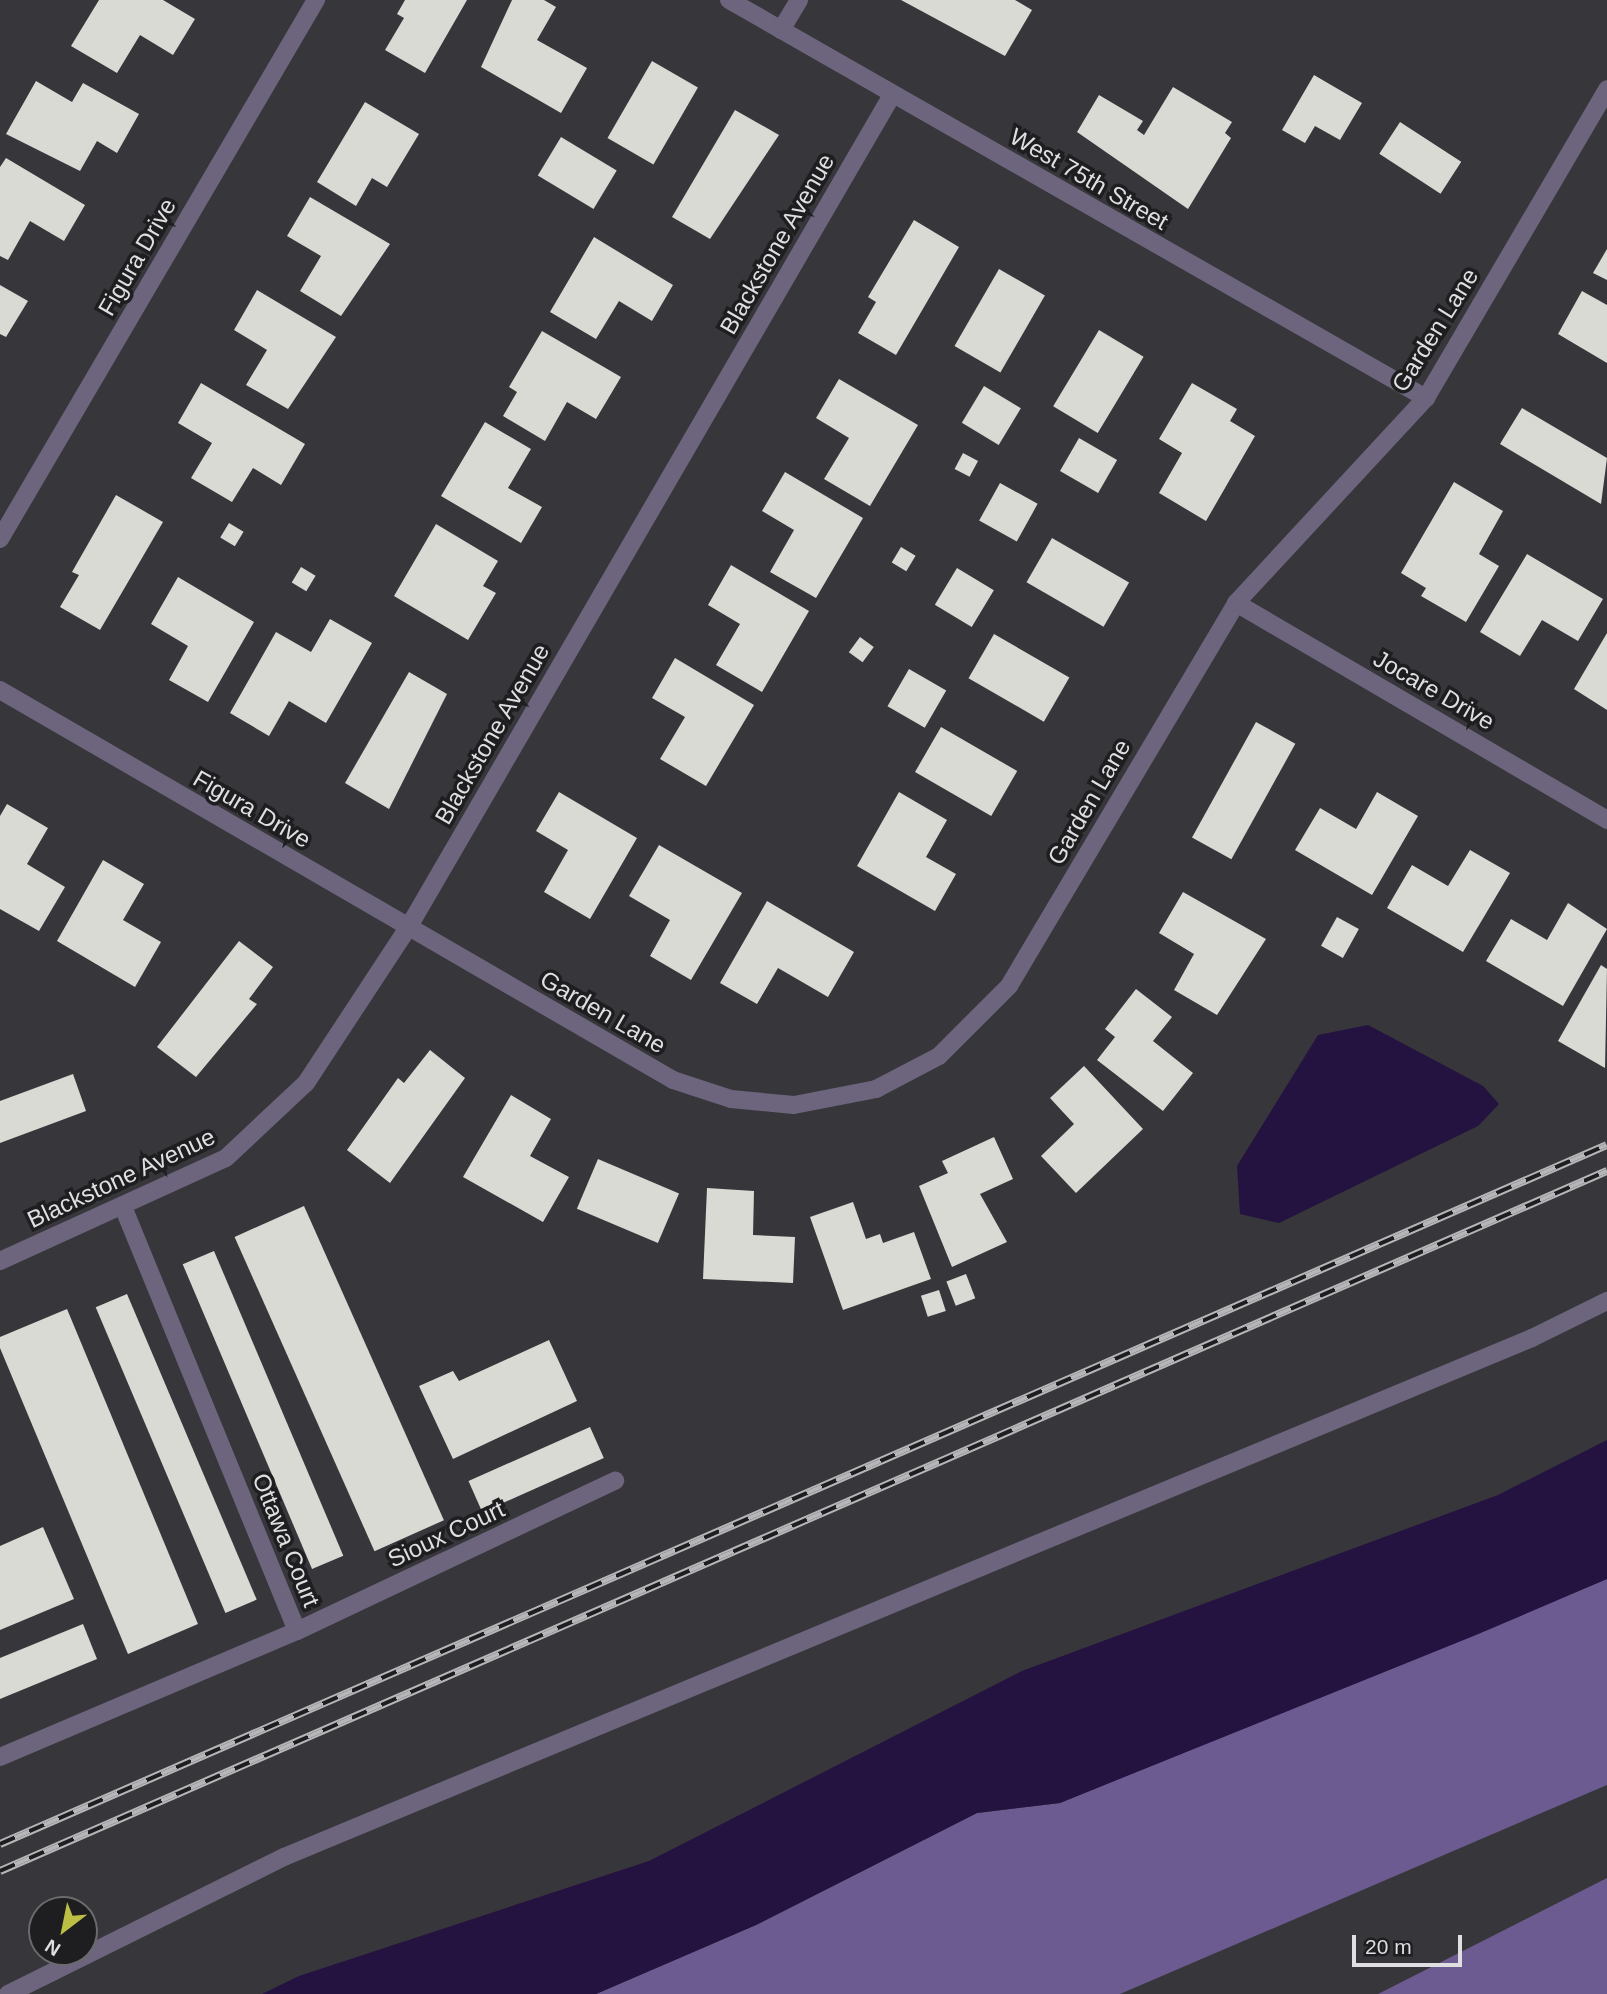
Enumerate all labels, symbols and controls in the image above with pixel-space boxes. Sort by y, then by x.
street label: West 75th Street [1005,122,1173,236]
street label: Blackstone Avenue [713,148,841,340]
street label: Figura Drive [92,193,182,321]
street label: Garden Lane [1386,263,1484,397]
street label: Blackstone Avenue [428,638,556,830]
street label: Jocare Drive [1368,644,1500,736]
street label: Garden Lane [1042,734,1136,870]
street label: Figura Drive [188,764,316,854]
street label: Garden Lane [535,965,671,1059]
street label: Blackstone Avenue [22,1122,220,1234]
street label: Ottawa Court [246,1469,326,1611]
street label: Sioux Court [383,1494,509,1574]
north arrow [28,1896,98,1966]
scale bar [1355,1920,1465,1964]
text: N [41,1935,64,1960]
text: 20 m [1365,1935,1412,1958]

